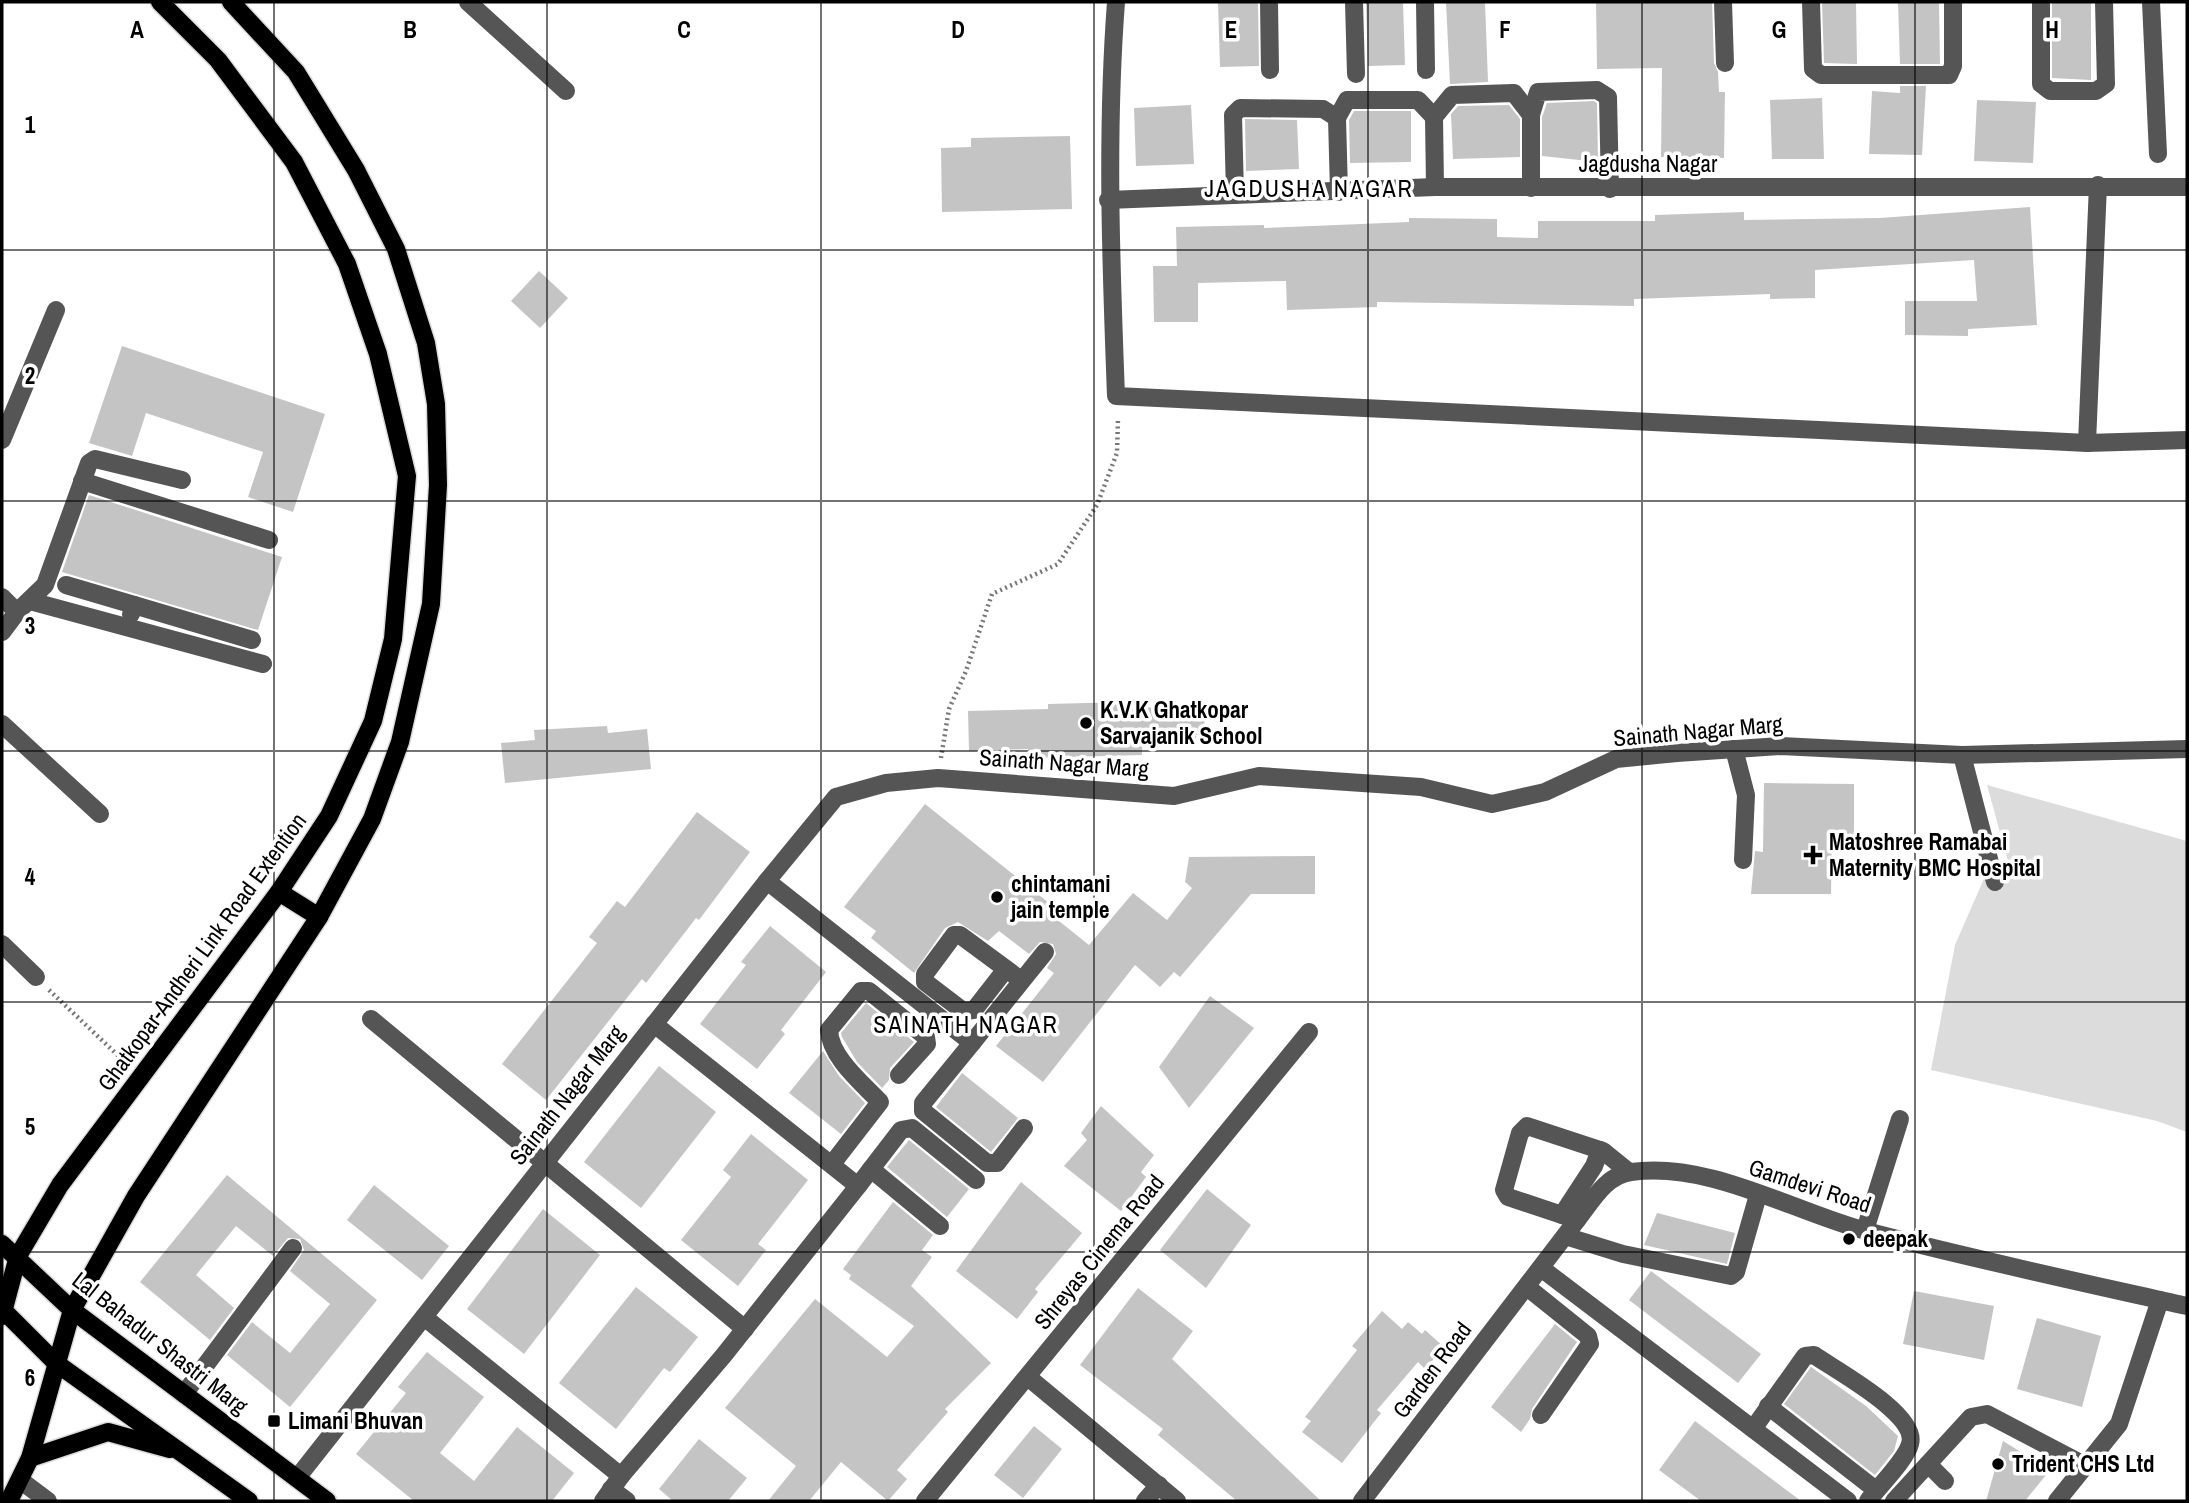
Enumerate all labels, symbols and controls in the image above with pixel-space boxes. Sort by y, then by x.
text: A [130,14,144,45]
text: B [403,14,417,45]
text: C [677,14,691,45]
text: D [951,14,965,45]
text: E [1225,14,1237,45]
text: F [1499,14,1511,45]
text: G [1772,14,1786,45]
text: H [2045,14,2059,45]
text: 1 [25,109,36,140]
street label: Jagdusha Nagar [1579,148,1718,179]
district label: JAGDUSHA NAGAR [1204,172,1414,204]
text: 2 [25,360,35,391]
text: 3 [25,610,35,641]
place label: K.V.K Ghatkopar Sarvajanik School [1100,694,1263,751]
street label: Sainath Nagar Marg [1612,708,1784,753]
marker: K.V.K Ghatkopar Sarvajanik School [1078,715,1094,731]
street label: Sainath Nagar Marg [978,741,1150,784]
street label: Ghatkopar-Andheri Link Road Extention [90,806,313,1097]
place label: Matoshree Ramabai Maternity BMC Hospital [1829,826,2041,883]
marker: Matoshree Ramabai Maternity BMC Hospital [1803,845,1823,865]
text: 4 [25,861,36,892]
place label: chintamani jain temple [1010,868,1111,925]
marker: chintamani jain temple [989,889,1005,905]
district label: SAINATH NAGAR [873,1008,1059,1040]
street label: Sainath Nagar Marg [502,1018,631,1171]
text: 5 [25,1111,35,1142]
street label: Gamdevi Road [1745,1151,1875,1220]
street label: Shreyas Cinema Road [1027,1168,1171,1336]
place label: deepak [1863,1223,1929,1254]
marker: deepak [1841,1231,1857,1247]
street label: Lal Bahadur Shastri Marg [66,1264,255,1421]
street label: Garden Road [1385,1315,1478,1424]
text: 6 [25,1362,35,1393]
place label: Limani Bhuvan [288,1405,423,1436]
marker: Limani Bhuvan [266,1413,282,1429]
place label: Trident CHS Ltd [2012,1448,2155,1479]
marker: Trident CHS Ltd [1990,1456,2006,1472]

